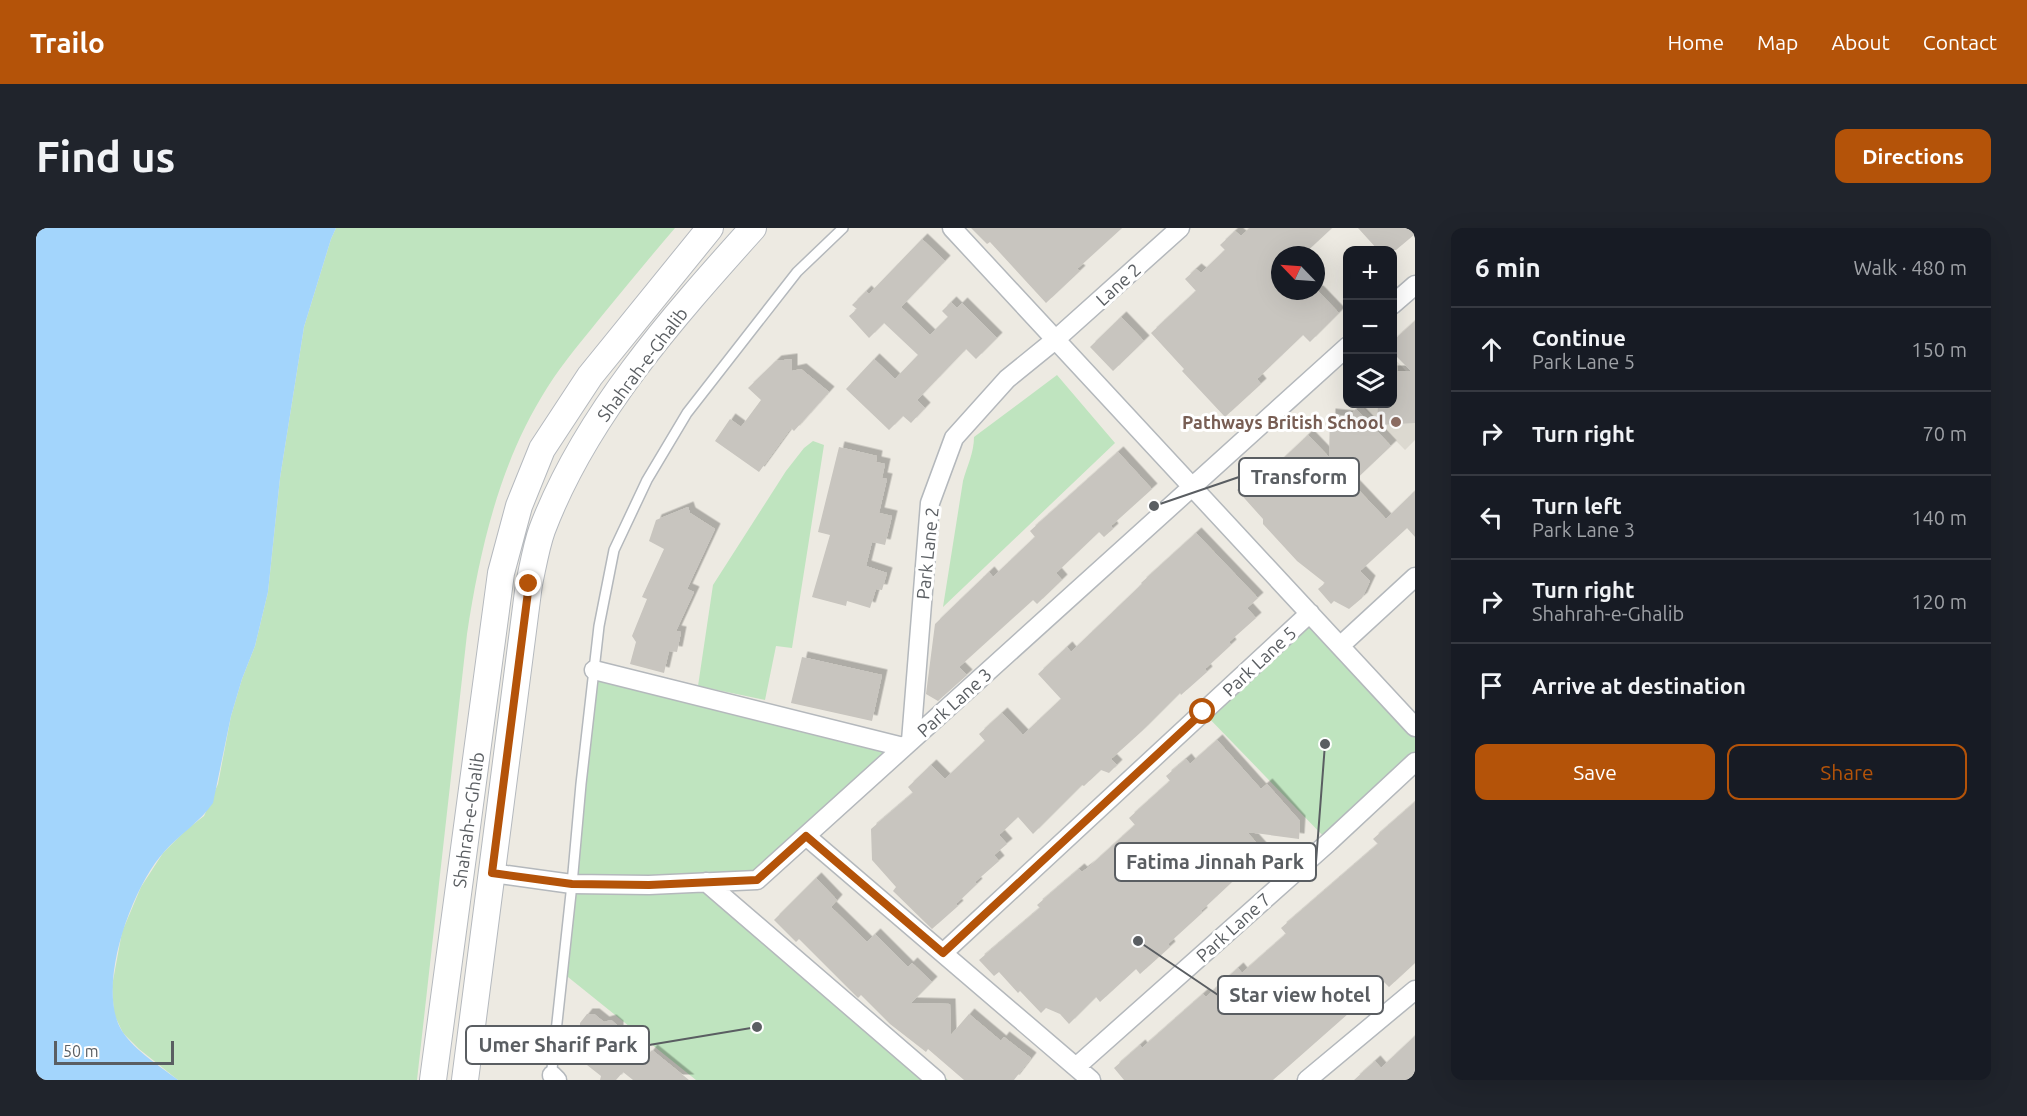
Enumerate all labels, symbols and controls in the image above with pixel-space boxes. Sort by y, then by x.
text: Trailo [30,27,105,58]
text: Home [1667,30,1724,54]
text: Map [1757,30,1798,54]
text: About [1831,30,1890,54]
text: Contact [1923,30,1997,54]
button: Directions [1835,129,1991,183]
text: Find us [36,133,175,180]
north arrow [1271,246,1325,300]
map controls [1343,246,1397,408]
button: + [1343,246,1397,300]
text: 6 min [1475,253,1541,282]
text: Walk · 480 m [1854,256,1967,279]
street label: Lane 2 [1092,259,1144,309]
button: − [1343,300,1397,354]
street label: Shahrah-e-Ghalib [593,303,691,425]
text: Continue [1532,325,1626,350]
icon: ahead [1475,333,1508,366]
text: 150 m [1911,338,1967,361]
text: Park Lane 5 [1532,350,1635,373]
button: layers [1343,354,1397,408]
place label: Pathways British School [1182,412,1385,432]
marker: Pathways British School [1389,415,1403,429]
icon: right [1475,417,1508,450]
text: Turn right [1532,421,1634,446]
text: 70 m [1923,422,1967,445]
callout: Transform [1239,458,1359,496]
text: Transform [1251,465,1347,488]
text: Turn left [1532,493,1622,518]
icon: left [1475,501,1508,534]
street label: Park Lane 2 [912,506,942,600]
text: 140 m [1911,506,1967,529]
text: Park Lane 3 [1532,518,1635,541]
route end [515,570,541,596]
text: Turn right [1532,577,1634,602]
icon: right [1475,585,1508,618]
text: 120 m [1911,590,1967,613]
text: Shahrah-e-Ghalib [1532,602,1684,625]
street label: Park Lane 5 [1218,622,1300,700]
street label: Park Lane 3 [913,664,995,740]
icon: arrive [1475,669,1508,702]
text: Arrive at destination [1532,673,1746,698]
route start [1189,698,1215,724]
button: Save [1475,744,1715,800]
button: Share [1727,744,1967,800]
street label: Shahrah-e-Ghalib [449,751,487,889]
callout: Fatima Jinnah Park [1115,843,1316,881]
text: Fatima Jinnah Park [1126,850,1304,873]
street label: Park Lane 7 [1192,889,1274,965]
callout: Star view hotel [1218,976,1383,1014]
text: Star view hotel [1229,983,1371,1006]
callout: Umer Sharif Park [466,1026,649,1064]
text: Umer Sharif Park [478,1033,638,1056]
scale bar [54,1038,174,1066]
text: 50 m [63,1042,99,1060]

